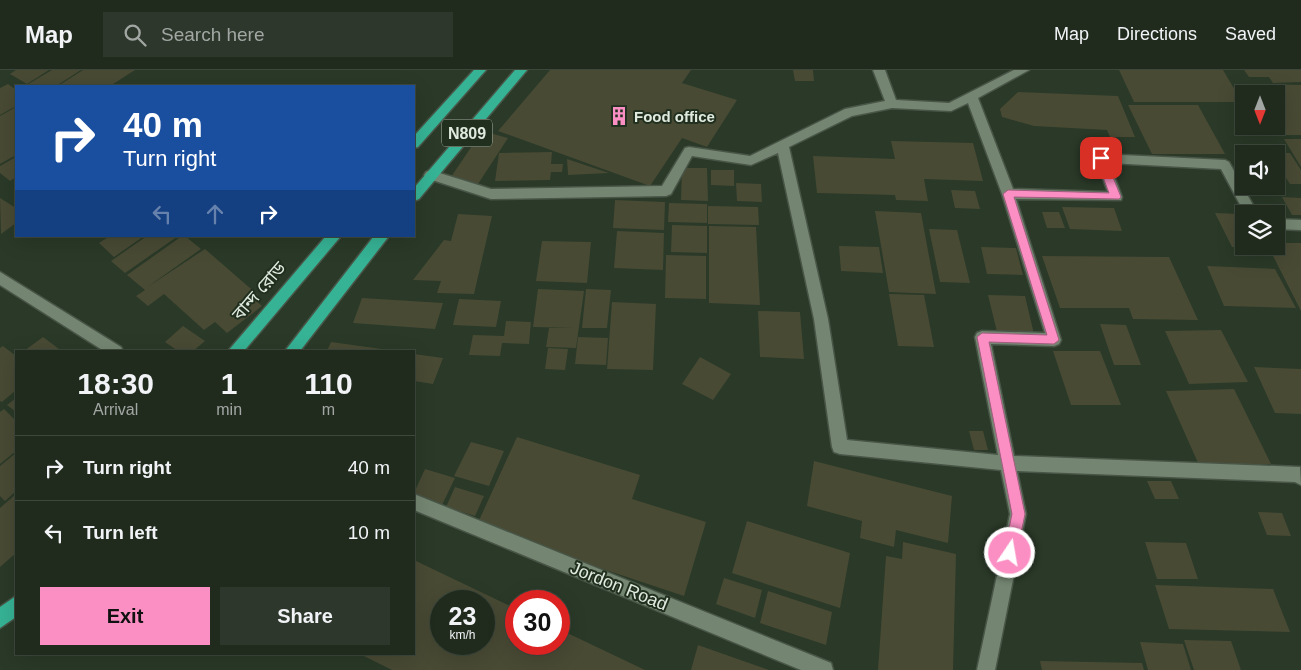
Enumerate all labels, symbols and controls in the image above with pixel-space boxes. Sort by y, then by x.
search box [103,12,453,57]
text: Map [25,21,73,48]
icon: search [121,21,149,49]
text: Search here [161,24,265,45]
text: Map [1054,24,1089,44]
text: Directions [1117,24,1197,44]
text: Saved [1225,24,1276,44]
north arrow [1235,85,1285,135]
map controls [1235,85,1285,255]
icon: right [40,105,105,170]
text: 40 m [123,105,203,144]
building icon: Food office [608,105,630,127]
place label: Food office [634,108,715,125]
road number: N809 [442,119,492,146]
pin [1080,137,1122,179]
icon: arrive [1087,144,1115,172]
button: sound [1235,145,1285,195]
text: Turn right [123,146,216,171]
icon: left [148,200,176,228]
icon: ahead [201,200,229,228]
icon: right [254,200,282,228]
button: layers [1235,205,1285,255]
street label: বান্দ রোড [228,258,290,325]
text: 18:30 [77,367,154,400]
text: 1 [221,367,238,400]
text: 110 [304,367,353,400]
text: Arrival [93,401,138,418]
text: min [216,401,242,418]
text: m [322,401,335,418]
icon: right [40,454,68,482]
text: Turn right [83,457,171,478]
text: 40 m [348,457,390,478]
icon: left [40,519,68,547]
text: Turn left [83,522,158,543]
text: 10 m [348,522,390,543]
position arrow [983,526,1035,578]
street label: Jordon Road [567,557,671,615]
button: Exit [40,587,210,645]
button: Share [220,587,390,645]
speed limit sign: 30 [505,590,570,655]
text: 23 [449,602,476,630]
text: km/h [449,628,476,642]

